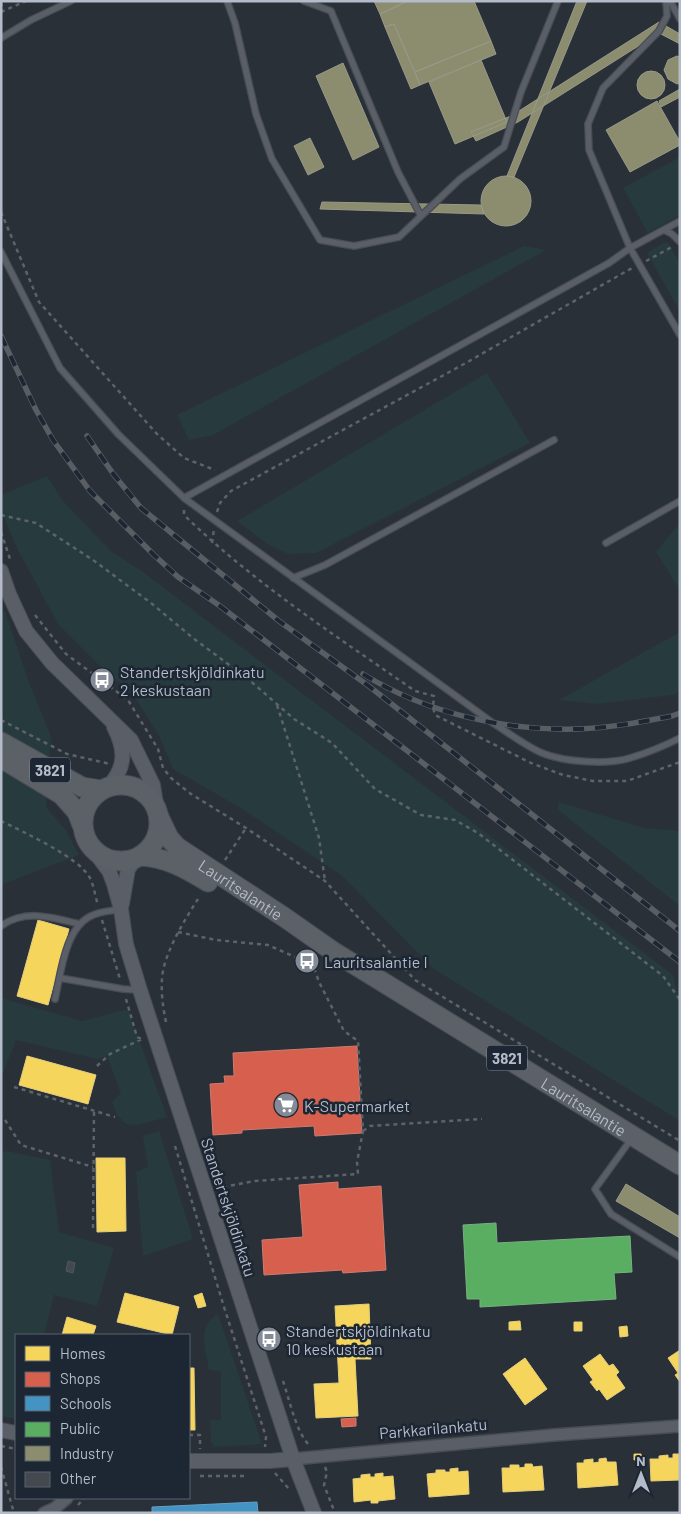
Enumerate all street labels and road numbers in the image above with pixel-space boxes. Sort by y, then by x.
road number: 3821 [30,758,70,782]
street label: Lauritsalantie [196,855,287,923]
road number: 3821 [487,1046,527,1070]
street label: Lauritsalantie [538,1073,630,1139]
street label: Standertskjöldinkatu [198,1135,260,1279]
street label: Parkkarilankatu [378,1414,488,1442]

